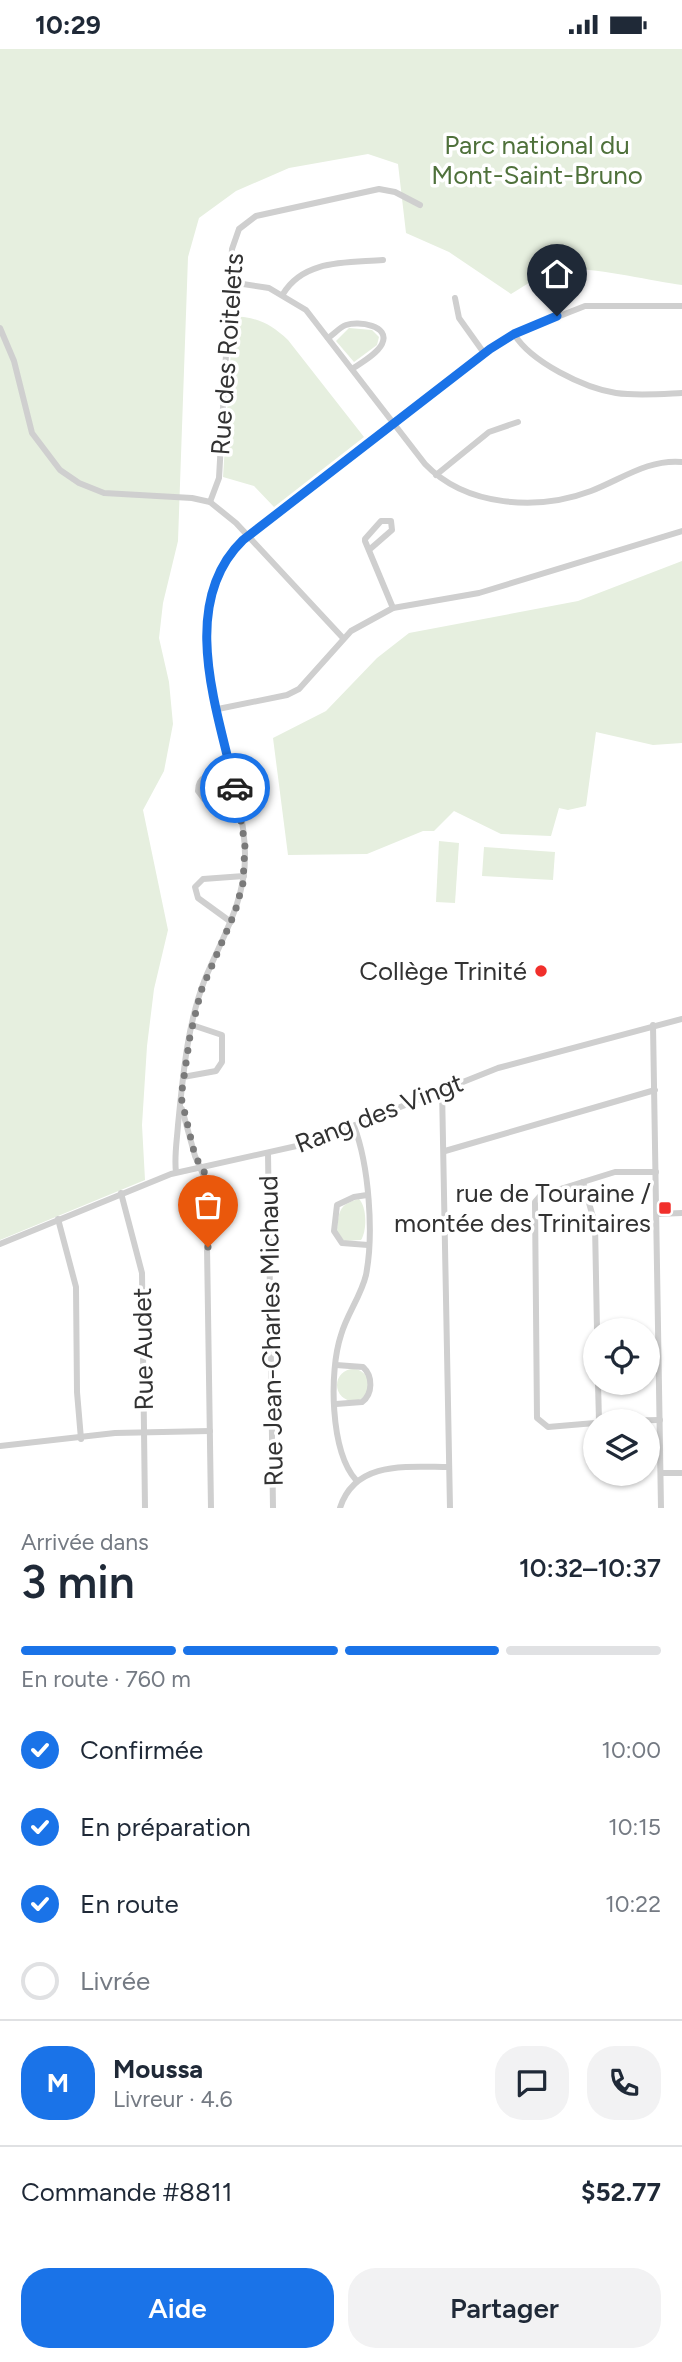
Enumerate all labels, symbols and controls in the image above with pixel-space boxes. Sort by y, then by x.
text: 10:29 [35,9,101,41]
park label: Parc national du Mont-Saint-Bruno [431,129,643,191]
pin [527,244,587,316]
street label: Rue des Roitelets [204,252,250,456]
icon: home [538,255,576,293]
courier [200,753,270,823]
icon: car [216,769,254,807]
place label: Collège Trinité [359,955,527,987]
marker: Collège Trinité [533,963,549,979]
street label: Rang des Vingt [290,1066,468,1160]
pin [178,1175,238,1247]
street label: Rue Jean-Charles Michaud [252,1175,290,1487]
place label: rue de Touraine / montée des Trinitaires [394,1177,651,1239]
icon: bag [189,1186,227,1224]
marker: rue de Touraine / montée des Trinitaires [657,1200,673,1216]
street label: Rue Audet [126,1287,160,1411]
map controls [583,1318,660,1486]
button: locate [583,1318,660,1395]
button: layers [583,1409,660,1486]
text: Arrivée dans [21,1528,149,1556]
text: 10:32–10:37 [519,1552,661,1584]
text: 3 min [21,1554,135,1610]
text: En route · 760 m [21,1665,191,1693]
icon: check [21,1731,59,1769]
text: Confirmée [80,1734,203,1766]
text: 10:00 [601,1736,661,1764]
icon: check [21,1808,59,1846]
text: En préparation [80,1811,251,1843]
text: 10:15 [608,1813,661,1841]
icon: check [21,1885,59,1923]
text: En route [80,1888,179,1920]
text: 10:22 [605,1890,661,1918]
text: Livrée [80,1965,150,1997]
button: chat [495,2046,569,2120]
button: phone [587,2046,661,2120]
text: Moussa [113,2053,203,2085]
text: M [47,2067,69,2099]
text: Livreur · 4.6 [113,2085,233,2113]
text: Commande #8811 [21,2176,232,2208]
text: $52.77 [581,2176,661,2208]
button: Aide [21,2268,334,2348]
button: Partager [348,2268,661,2348]

